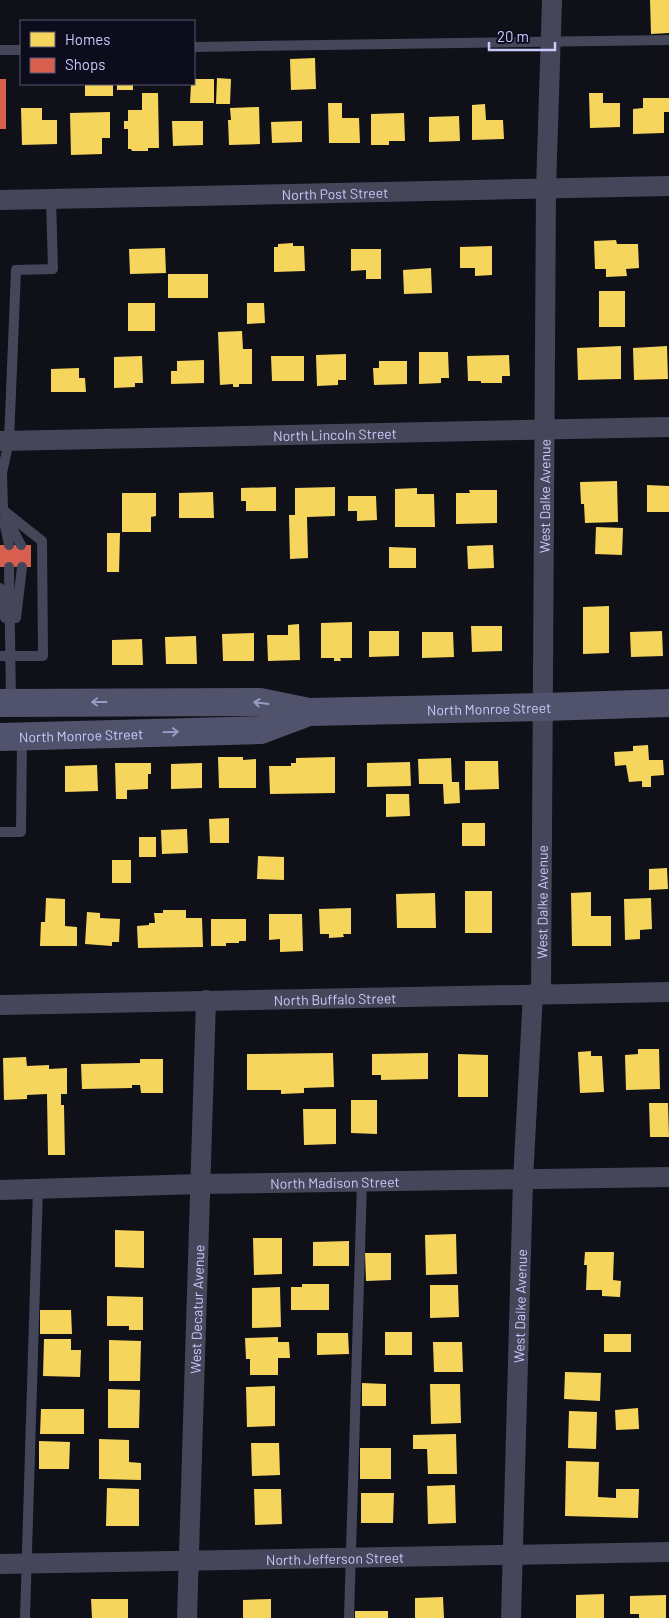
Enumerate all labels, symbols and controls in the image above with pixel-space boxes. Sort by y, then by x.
legend [20,20,195,85]
scale bar [489,20,555,52]
text: 20 m [497,27,529,45]
text: Homes [65,30,110,48]
text: Shops [65,55,105,73]
street label: North Post Street [282,183,388,203]
street label: North Lincoln Street [273,424,397,444]
street label: West Dalke Avenue [535,439,553,553]
one-way arrow [91,697,107,707]
one-way arrow [253,698,269,708]
street label: North Monroe Street [427,698,551,718]
street label: North Monroe Street [19,725,143,745]
one-way arrow [162,727,179,737]
street label: West Dalke Avenue [533,845,550,959]
street label: North Buffalo Street [273,989,397,1008]
street label: North Madison Street [270,1173,400,1191]
street label: West Decatur Avenue [186,1244,207,1374]
street label: West Dalke Avenue [509,1249,530,1363]
street label: North Jefferson Street [266,1548,404,1568]

